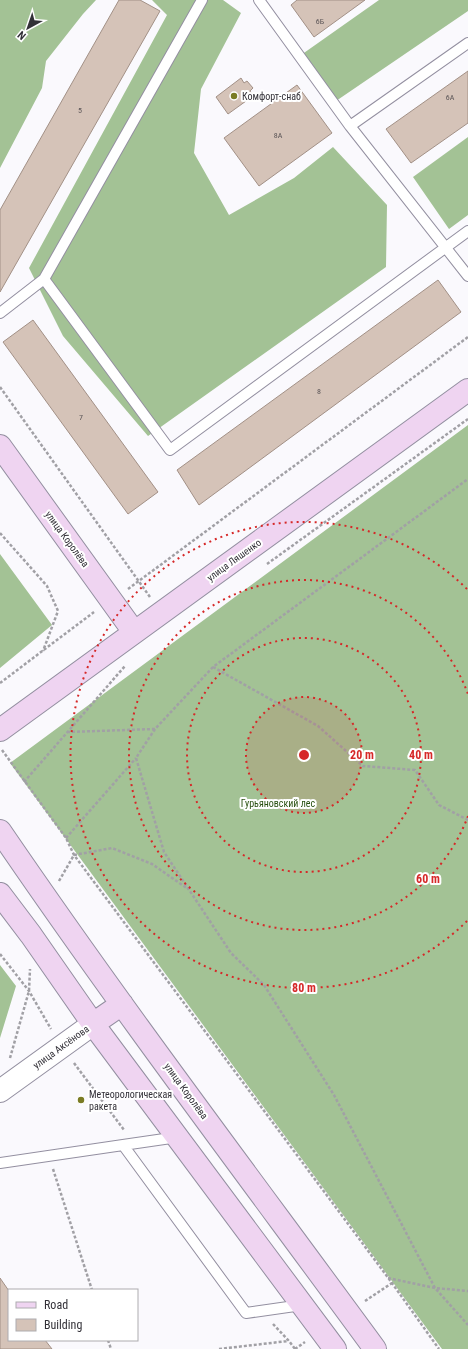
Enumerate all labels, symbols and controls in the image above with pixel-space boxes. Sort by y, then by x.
north arrow [8,8,48,48]
house number: 6Б [316,17,325,26]
text: N [15,28,29,42]
marker: Комфорт-снаб [229,91,239,101]
place label: Комфорт-снаб [242,91,301,102]
house number: 6А [446,93,455,102]
house number: 5 [78,106,82,115]
house number: 8А [274,131,283,140]
house number: 8 [317,387,321,396]
house number: 7 [79,413,83,422]
street label: улица Королёва [43,509,91,569]
street label: улица Ляшенко [205,537,263,583]
centre of rings [297,748,311,762]
text: 20 m [350,748,374,762]
text: 40 m [409,748,433,762]
park label: Гурьяновский лес [241,798,316,809]
text: 60 m [416,872,440,886]
text: 80 m [292,981,316,995]
street label: улица Аксёнова [31,1023,91,1071]
street label: улица Королёва [162,1061,210,1121]
place label: Метеорологическая ракета [89,1089,172,1112]
marker: Метеорологическая ракета [76,1095,86,1105]
legend [8,1289,138,1341]
text: Road [44,1298,68,1312]
text: Building [44,1318,82,1332]

